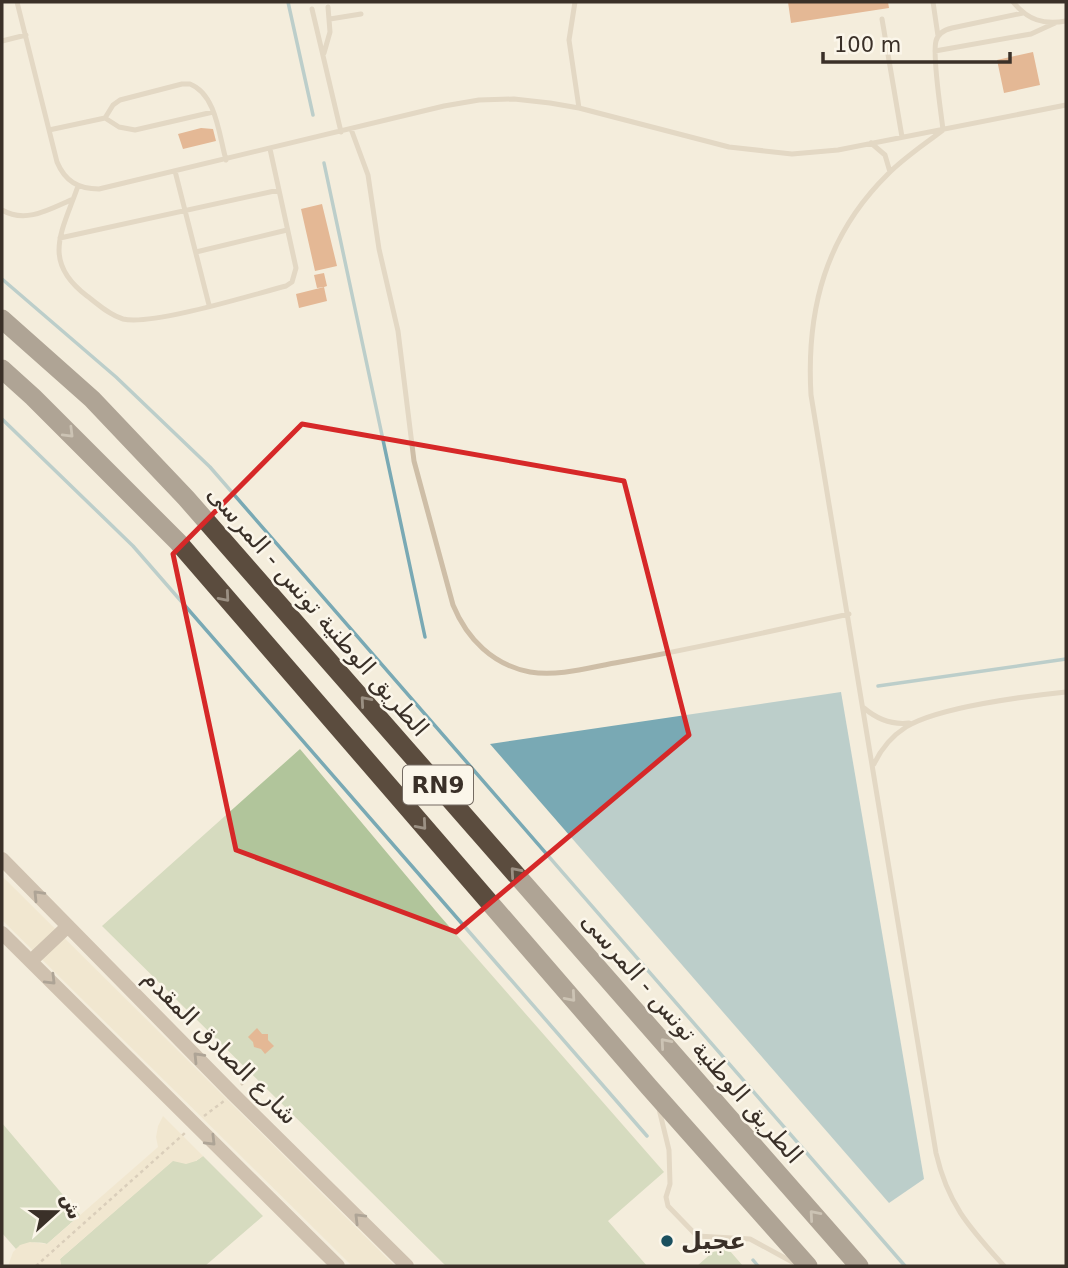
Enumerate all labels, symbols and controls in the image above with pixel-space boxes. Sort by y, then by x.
scale bar [823,21,1010,65]
text: 100 m [834,33,901,57]
one-way arrow [60,424,73,437]
street label: الطريق الوطنية تونس - المرسى [201,480,435,742]
one-way arrow [217,589,229,602]
one-way arrow [360,697,373,710]
road number: RN9 [403,765,473,804]
one-way arrow [414,817,426,830]
one-way arrow [511,867,523,880]
one-way arrow [33,891,46,904]
street label: الطريق الوطنية تونس - المرسى [575,907,809,1169]
street label: شارع الصادق المقدم [137,964,303,1130]
one-way arrow [42,972,55,985]
one-way arrow [563,989,575,1002]
one-way arrow [661,1039,673,1052]
one-way arrow [193,1053,206,1066]
one-way arrow [203,1133,216,1146]
north arrow [21,1177,91,1247]
text: ش [56,1190,87,1222]
one-way arrow [810,1210,822,1223]
one-way arrow [354,1213,367,1226]
place label: عجيل [681,1227,746,1255]
marker: عجيل [659,1233,675,1249]

